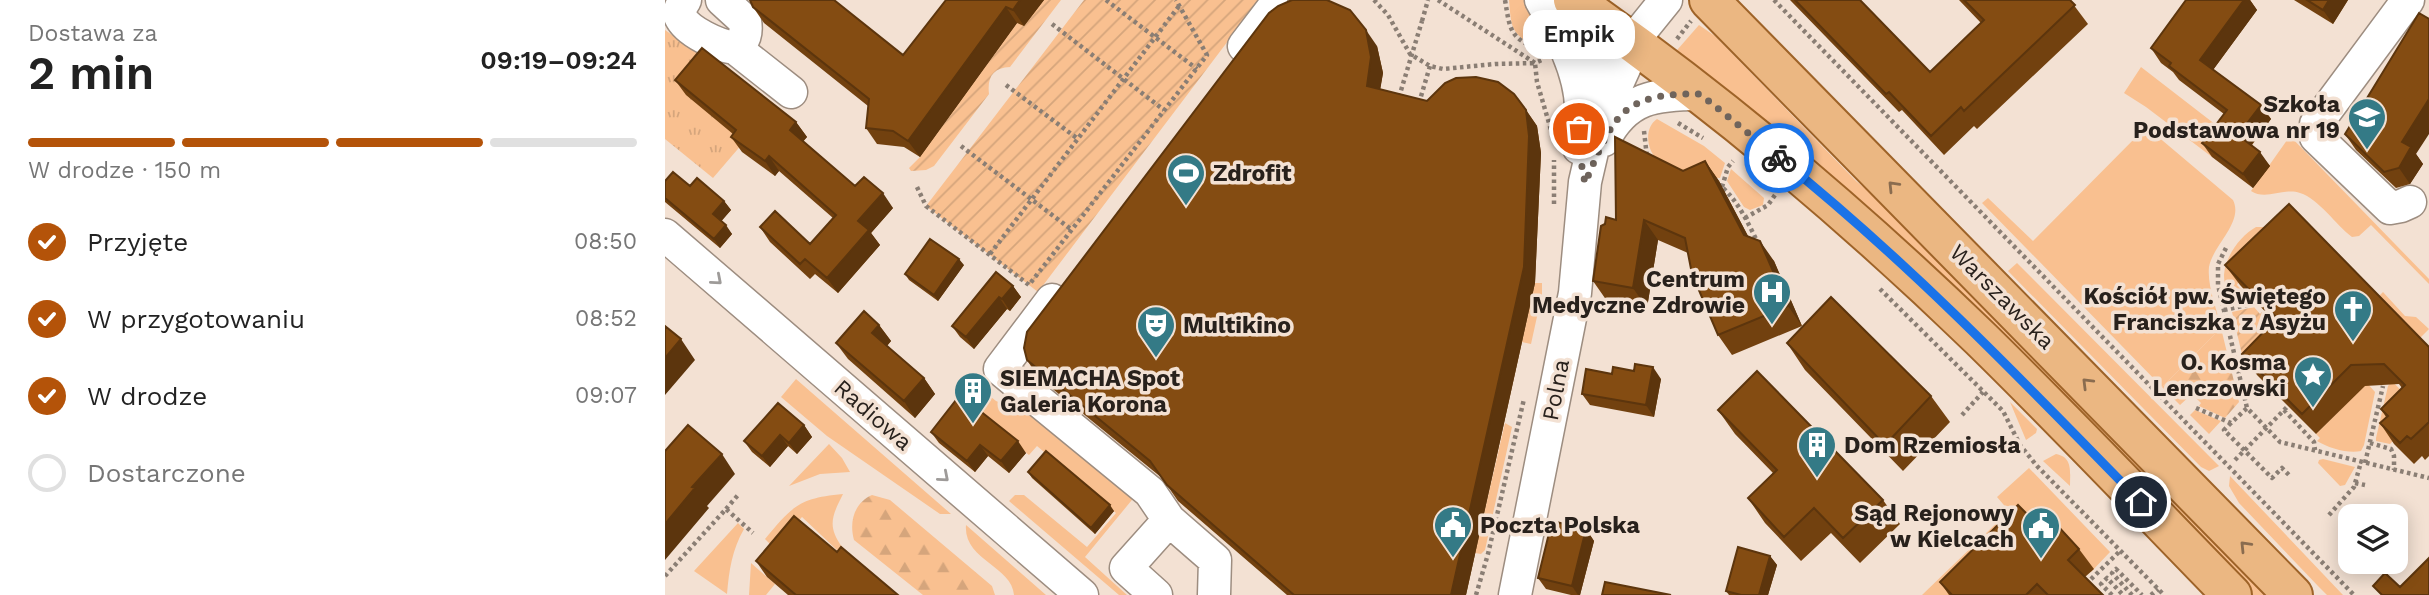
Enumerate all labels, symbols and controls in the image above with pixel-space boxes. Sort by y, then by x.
callout: Empik [1523,10,1635,59]
text: Dostawa za [28,20,158,47]
text: Empik [1543,21,1615,48]
text: 09:19–09:24 [480,45,637,75]
text: 2 min [28,46,154,100]
place label: Szkoła Podstawowa nr 19 [2133,91,2341,144]
school or university icon: Szkoła Podstawowa nr 19 [2346,96,2388,151]
pin [1549,99,1609,159]
icon: bag [1560,110,1598,148]
courier [1744,123,1814,193]
icon: bike [1760,139,1798,177]
sports icon: Zdrofit [1165,152,1207,207]
text: W drodze · 150 m [28,157,221,184]
place label: Zdrofit [1213,160,1292,187]
one-way arrow [1888,182,1901,195]
icon: check [28,223,66,261]
text: Przyjęte [87,227,188,257]
text: 08:50 [574,228,637,255]
street label: Warszawska [1944,239,2060,355]
place label: Centrum Medyczne Zdrowie [1532,266,1745,319]
hospital icon: Centrum Medyczne Zdrowie [1751,271,1793,326]
one-way arrow [708,272,721,284]
place label: Kościół pw. Świętego Franciszka z Asyżu [2083,283,2326,336]
church icon: Kościół pw. Świętego Franciszka z Asyżu [2332,288,2374,343]
icon: check [28,300,66,338]
text: W przygotowaniu [87,304,305,334]
theatre icon: Multikino [1135,304,1177,359]
text: 08:52 [575,305,637,332]
place label: Multikino [1183,312,1291,339]
place label: O. Kosma Lenczowski [2153,349,2287,402]
place icon: O. Kosma Lenczowski [2292,354,2334,409]
street label: Polna [1537,357,1575,423]
place label: SIEMACHA Spot Galeria Korona [1000,365,1180,418]
building icon: SIEMACHA Spot Galeria Korona [952,370,994,425]
street label: Radiowa [829,374,917,456]
icon: check [28,377,66,415]
one-way arrow [2082,378,2095,391]
text: W drodze [87,381,207,411]
text: 09:07 [575,382,637,409]
building icon: Dom Rzemiosła [1796,424,1838,479]
place label: Dom Rzemiosła [1844,432,2021,459]
text: Dostarczone [87,458,246,488]
one-way arrow [936,469,949,481]
pin [2111,472,2171,532]
icon: home [2122,483,2160,521]
place label: Sąd Rejonowy w Kielcach [1854,500,2014,553]
public building icon: Poczta Polska [1432,504,1474,559]
map controls [2338,504,2408,574]
button: layers [2338,504,2408,574]
public building icon: Sąd Rejonowy w Kielcach [2020,505,2062,560]
place label: Poczta Polska [1480,512,1640,539]
one-way arrow [2241,541,2254,554]

